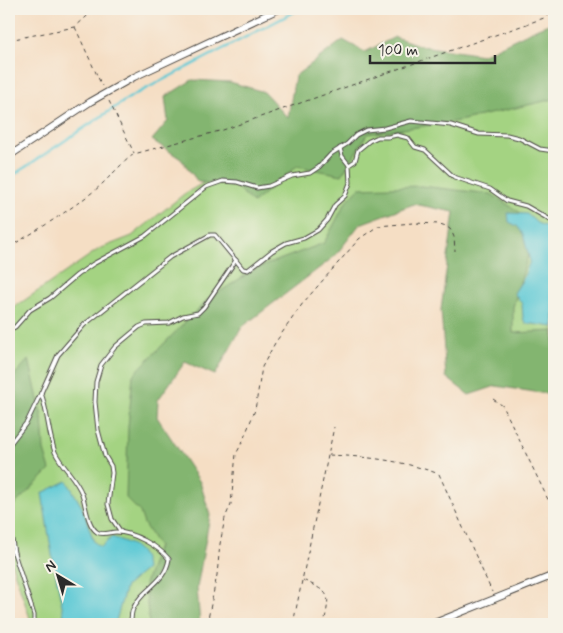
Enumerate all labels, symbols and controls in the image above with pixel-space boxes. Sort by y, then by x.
scale bar [370,32,496,64]
text: 100 m [378,41,418,61]
north arrow [32,550,82,600]
text: N [41,557,60,577]

